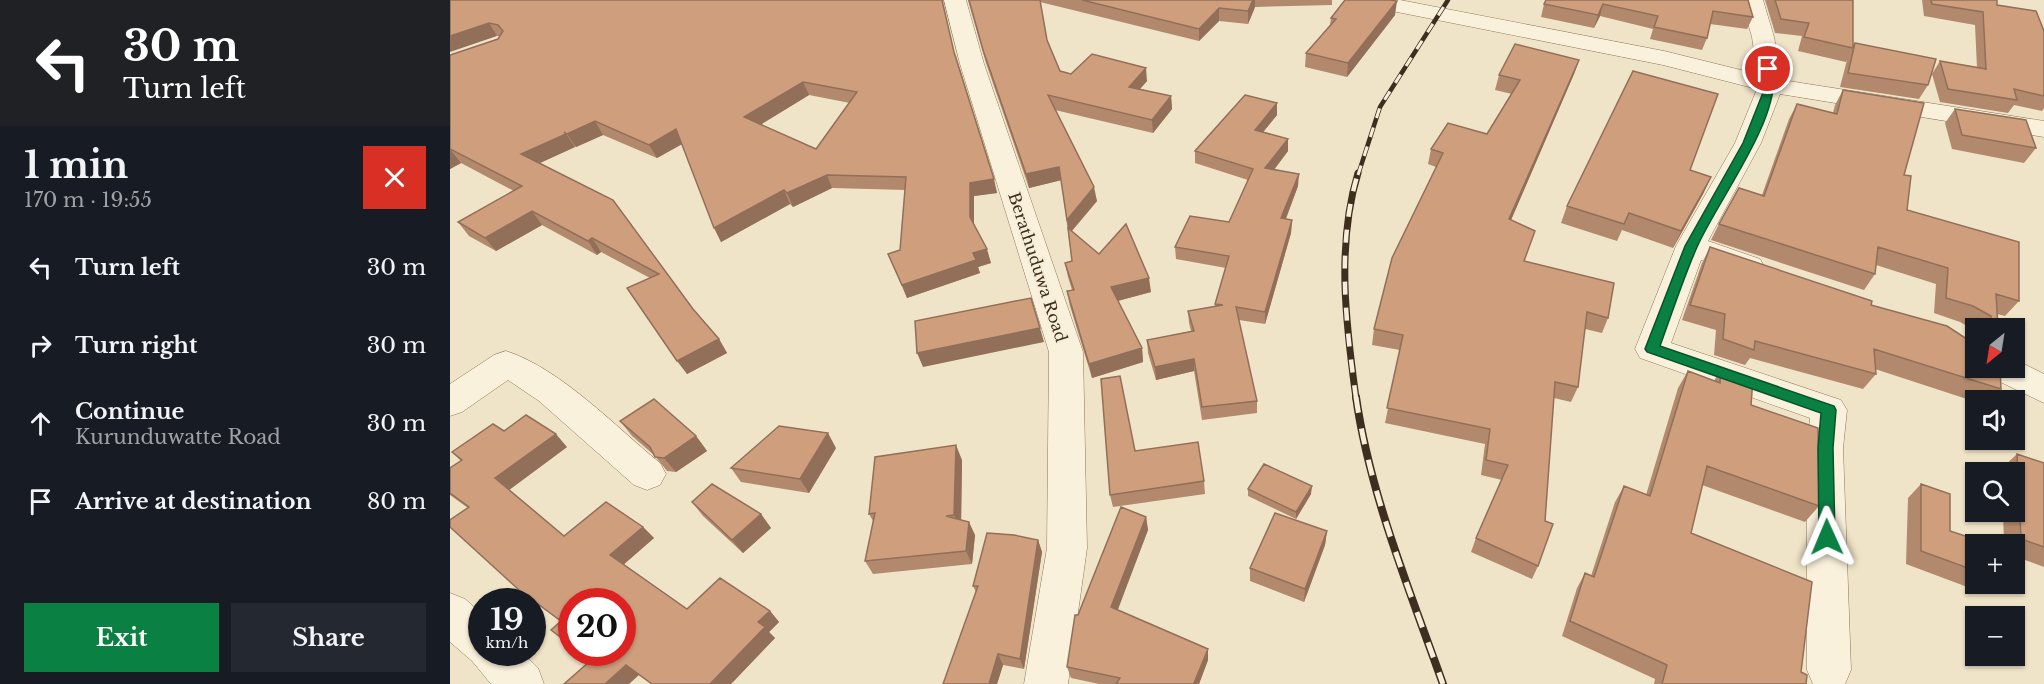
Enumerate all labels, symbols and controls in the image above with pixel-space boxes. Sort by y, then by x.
text: 30 m [123,20,239,72]
icon: left [24,24,102,102]
pin [1742,43,1793,94]
icon: arrive [1751,52,1784,85]
text: Turn left [123,72,246,105]
text: 1 min [24,143,128,188]
button: close [363,146,426,209]
text: 170 m · 19:55 [24,188,152,212]
street label: Berathuduwa Road [1004,189,1072,345]
icon: left [24,251,57,284]
text: Turn left [75,254,180,281]
text: 30 m [367,254,426,281]
north arrow [1965,318,2025,378]
map controls [1965,318,2025,666]
icon: right [24,329,57,362]
text: Turn right [75,332,197,359]
text: 30 m [367,332,426,359]
button: sound [1965,390,2025,450]
text: Continue [75,398,184,425]
icon: ahead [24,407,57,440]
text: 30 m [367,410,426,437]
text: Kurunduwatte Road [75,425,281,449]
button: search [1965,462,2025,522]
icon: arrive [24,485,57,518]
text: Arrive at destination [75,488,312,515]
text: 80 m [367,488,426,515]
position arrow [1795,505,1859,569]
button: + [1965,534,2025,594]
speed limit sign: 20 [558,588,636,666]
text: 19 [490,601,524,638]
button: Exit [24,603,219,672]
button: Share [231,603,426,672]
button: − [1965,606,2025,666]
text: km/h [486,633,528,652]

